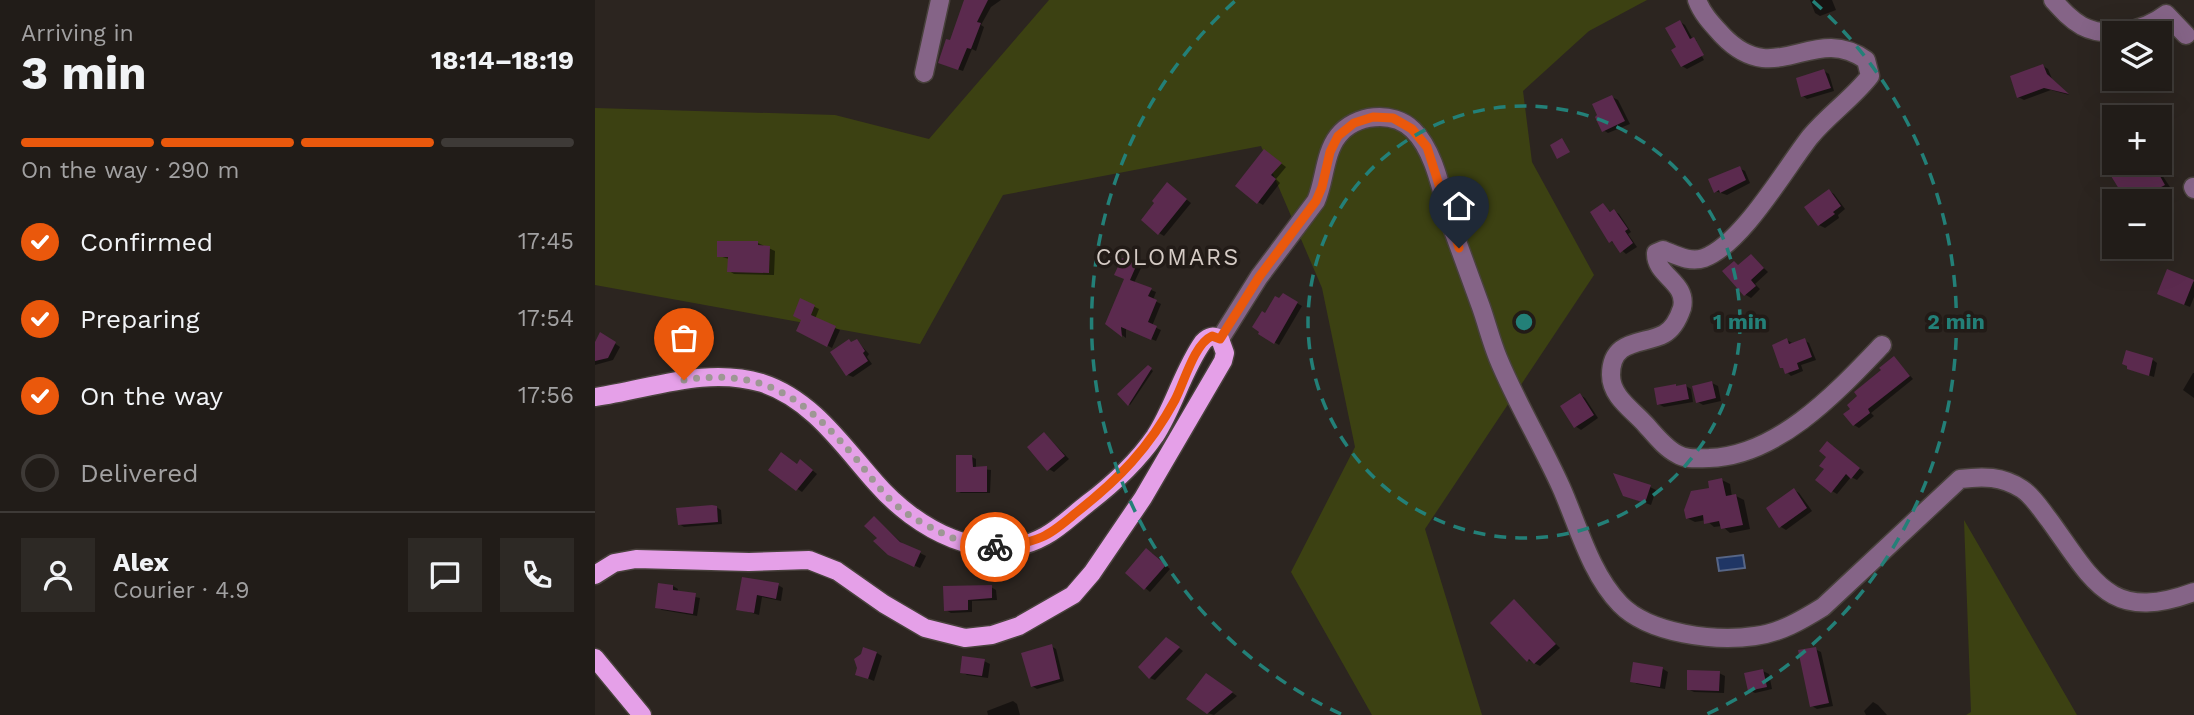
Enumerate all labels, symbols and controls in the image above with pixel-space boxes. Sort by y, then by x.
text: Arriving in [21,20,134,47]
map controls [2102,21,2172,259]
button: layers [2102,21,2172,91]
text: 18:14–18:19 [431,45,574,75]
text: 3 min [21,46,147,100]
button: + [2102,105,2172,175]
text: On the way · 290 m [21,157,239,184]
pin [1429,176,1489,248]
icon: home [1440,187,1478,225]
button: − [2102,189,2172,259]
icon: check [21,223,59,261]
text: Confirmed [80,227,213,257]
text: 17:45 [518,228,574,255]
district label: COLOMARS [1096,244,1240,271]
icon: check [21,300,59,338]
text: Preparing [80,304,200,334]
text: 17:54 [518,305,574,332]
pin [654,308,714,380]
text: 1 min [1713,309,1767,334]
text: 2 min [1927,309,1985,334]
centre of rings [1512,310,1536,334]
icon: bag [665,319,703,357]
icon: check [21,377,59,415]
text: On the way [80,381,223,411]
text: 17:56 [518,382,574,409]
text: Delivered [80,458,199,488]
courier [960,512,1030,582]
icon: bike [976,528,1014,566]
button: person [21,538,95,612]
button: chat [408,538,482,612]
button: phone [500,538,574,612]
text: Alex [113,547,169,577]
text: Courier · 4.9 [113,577,249,604]

